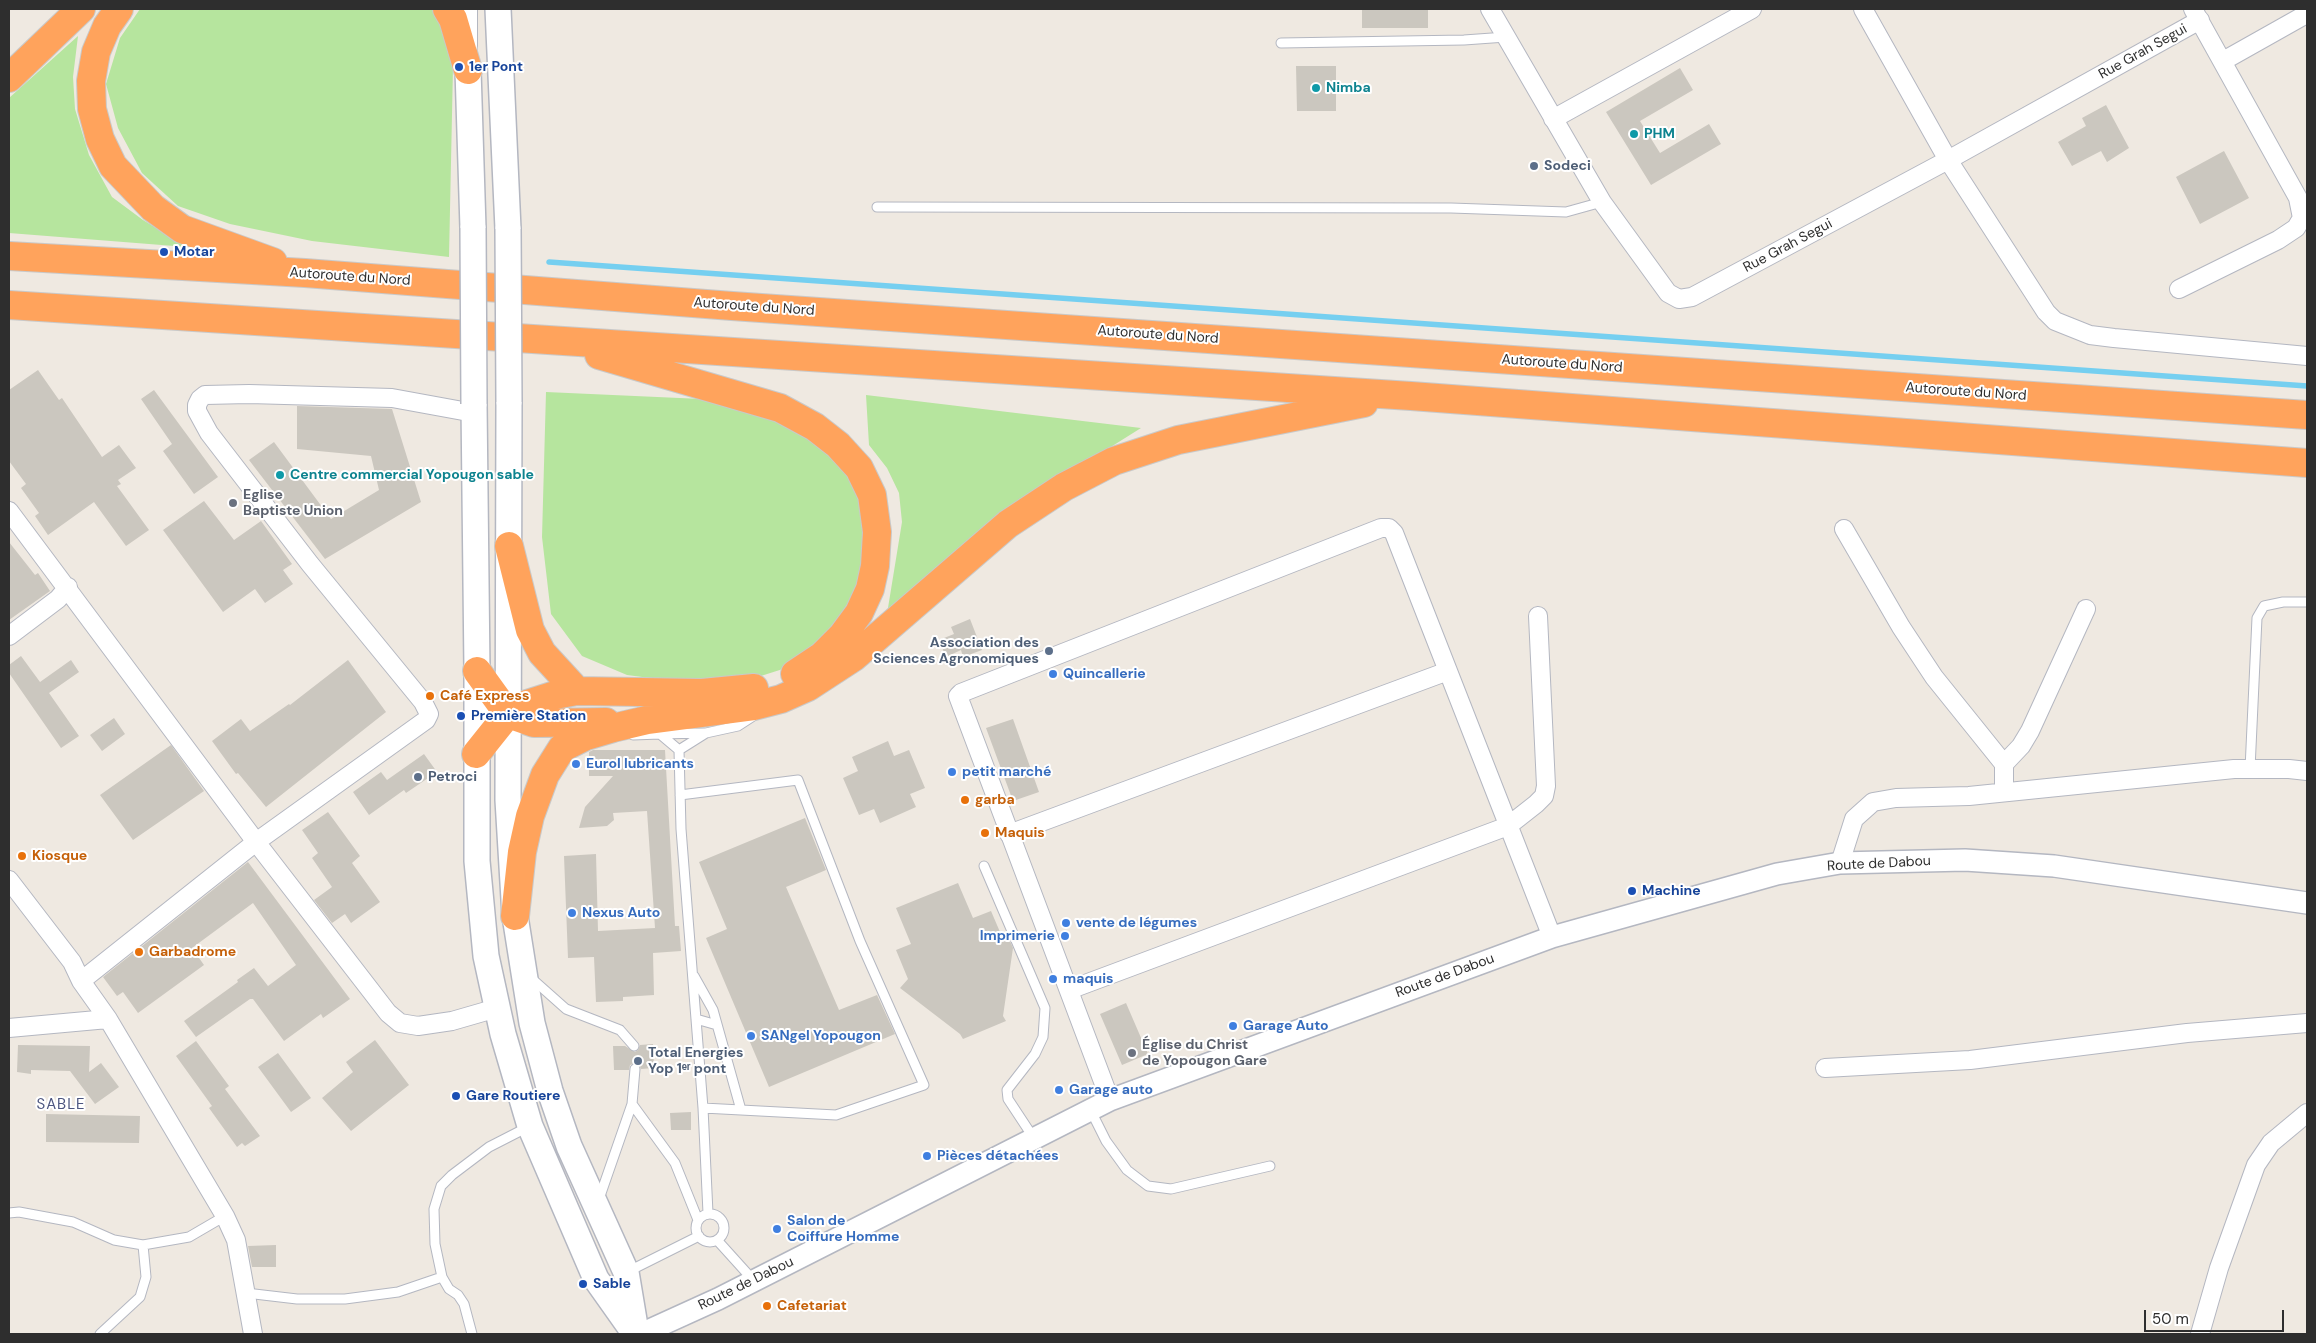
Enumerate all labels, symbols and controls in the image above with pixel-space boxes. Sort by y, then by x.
street label: Rue Grah Segui [2096,21,2190,83]
place label: 1er Pont [469,59,523,75]
marker: 1er Pont [453,61,465,73]
place label: Nimba [1326,80,1371,96]
marker: Nimba [1310,82,1322,94]
place label: PHM [1644,126,1675,142]
marker: PHM [1628,128,1640,140]
place label: Sodeci [1544,158,1591,174]
marker: Sodeci [1528,160,1540,172]
street label: Rue Grah Segui [1741,215,1835,277]
place label: Motar [174,244,215,260]
marker: Motar [158,246,170,258]
street label: Autoroute du Nord [289,264,411,290]
street label: Autoroute du Nord [693,294,815,320]
street label: Autoroute du Nord [1097,322,1219,348]
street label: Autoroute du Nord [1501,351,1623,377]
street label: Autoroute du Nord [1905,379,2027,405]
place label: Centre commercial Yopougon sable [290,467,534,483]
marker: Centre commercial Yopougon sable [274,469,286,481]
place label: Eglise Baptiste Union [243,487,343,520]
marker: Eglise Baptiste Union [227,497,239,509]
place label: Association des Sciences Agronomiques [873,635,1039,668]
marker: Association des Sciences Agronomiques [1043,645,1055,657]
place label: Quincallerie [1063,666,1146,682]
marker: Quincallerie [1047,668,1059,680]
place label: Café Express [440,688,529,704]
marker: Café Express [424,690,436,702]
place label: Première Station [471,708,586,724]
marker: Première Station [455,710,467,722]
place label: Eurol lubricants [586,756,694,772]
marker: Eurol lubricants [570,758,582,770]
place label: petit marché [962,764,1051,780]
marker: petit marché [946,766,958,778]
place label: Petroci [428,769,477,785]
marker: Petroci [412,771,424,783]
place label: garba [975,792,1015,808]
marker: garba [959,794,971,806]
place label: Maquis [995,825,1045,841]
marker: Maquis [979,827,991,839]
place label: Kiosque [32,848,87,864]
marker: Kiosque [16,850,28,862]
street label: Route de Dabou [1827,853,1931,875]
place label: Machine [1642,883,1701,899]
marker: Machine [1626,885,1638,897]
place label: Nexus Auto [582,905,660,921]
marker: Nexus Auto [566,907,578,919]
place label: vente de légumes [1076,915,1197,931]
marker: vente de légumes [1060,917,1072,929]
place label: Imprimerie [980,928,1055,944]
marker: Imprimerie [1059,930,1071,942]
place label: Garbadrome [149,944,236,960]
marker: Garbadrome [133,946,145,958]
street label: Route de Dabou [1393,950,1497,1002]
place label: maquis [1063,971,1113,987]
marker: maquis [1047,973,1059,985]
place label: Garage Auto [1243,1018,1329,1034]
marker: Garage Auto [1227,1020,1239,1032]
place label: SANgel Yopougon [761,1028,881,1044]
marker: SANgel Yopougon [745,1030,757,1042]
place label: Église du Christ de Yopougon Gare [1142,1037,1267,1070]
place label: Total Energies Yop 1ᵉʳ pont [648,1045,743,1078]
marker: Église du Christ de Yopougon Gare [1126,1047,1138,1059]
marker: Total Energies Yop 1ᵉʳ pont [632,1055,644,1067]
place label: Garage auto [1069,1082,1153,1098]
marker: Garage auto [1053,1084,1065,1096]
place label: Gare Routiere [466,1088,560,1104]
marker: Gare Routiere [450,1090,462,1102]
district label: SABLE [36,1096,86,1114]
place label: Pièces détachées [937,1148,1059,1164]
marker: Pièces détachées [921,1150,933,1162]
place label: Salon de Coiffure Homme [787,1213,899,1246]
marker: Salon de Coiffure Homme [771,1223,783,1235]
street label: Route de Dabou [696,1254,796,1314]
place label: Sable [593,1276,631,1292]
marker: Sable [577,1278,589,1290]
place label: Cafetariat [777,1298,847,1314]
marker: Cafetariat [761,1300,773,1312]
scale bar [2146,1300,2286,1332]
text: 50 m [2152,1309,2189,1329]

